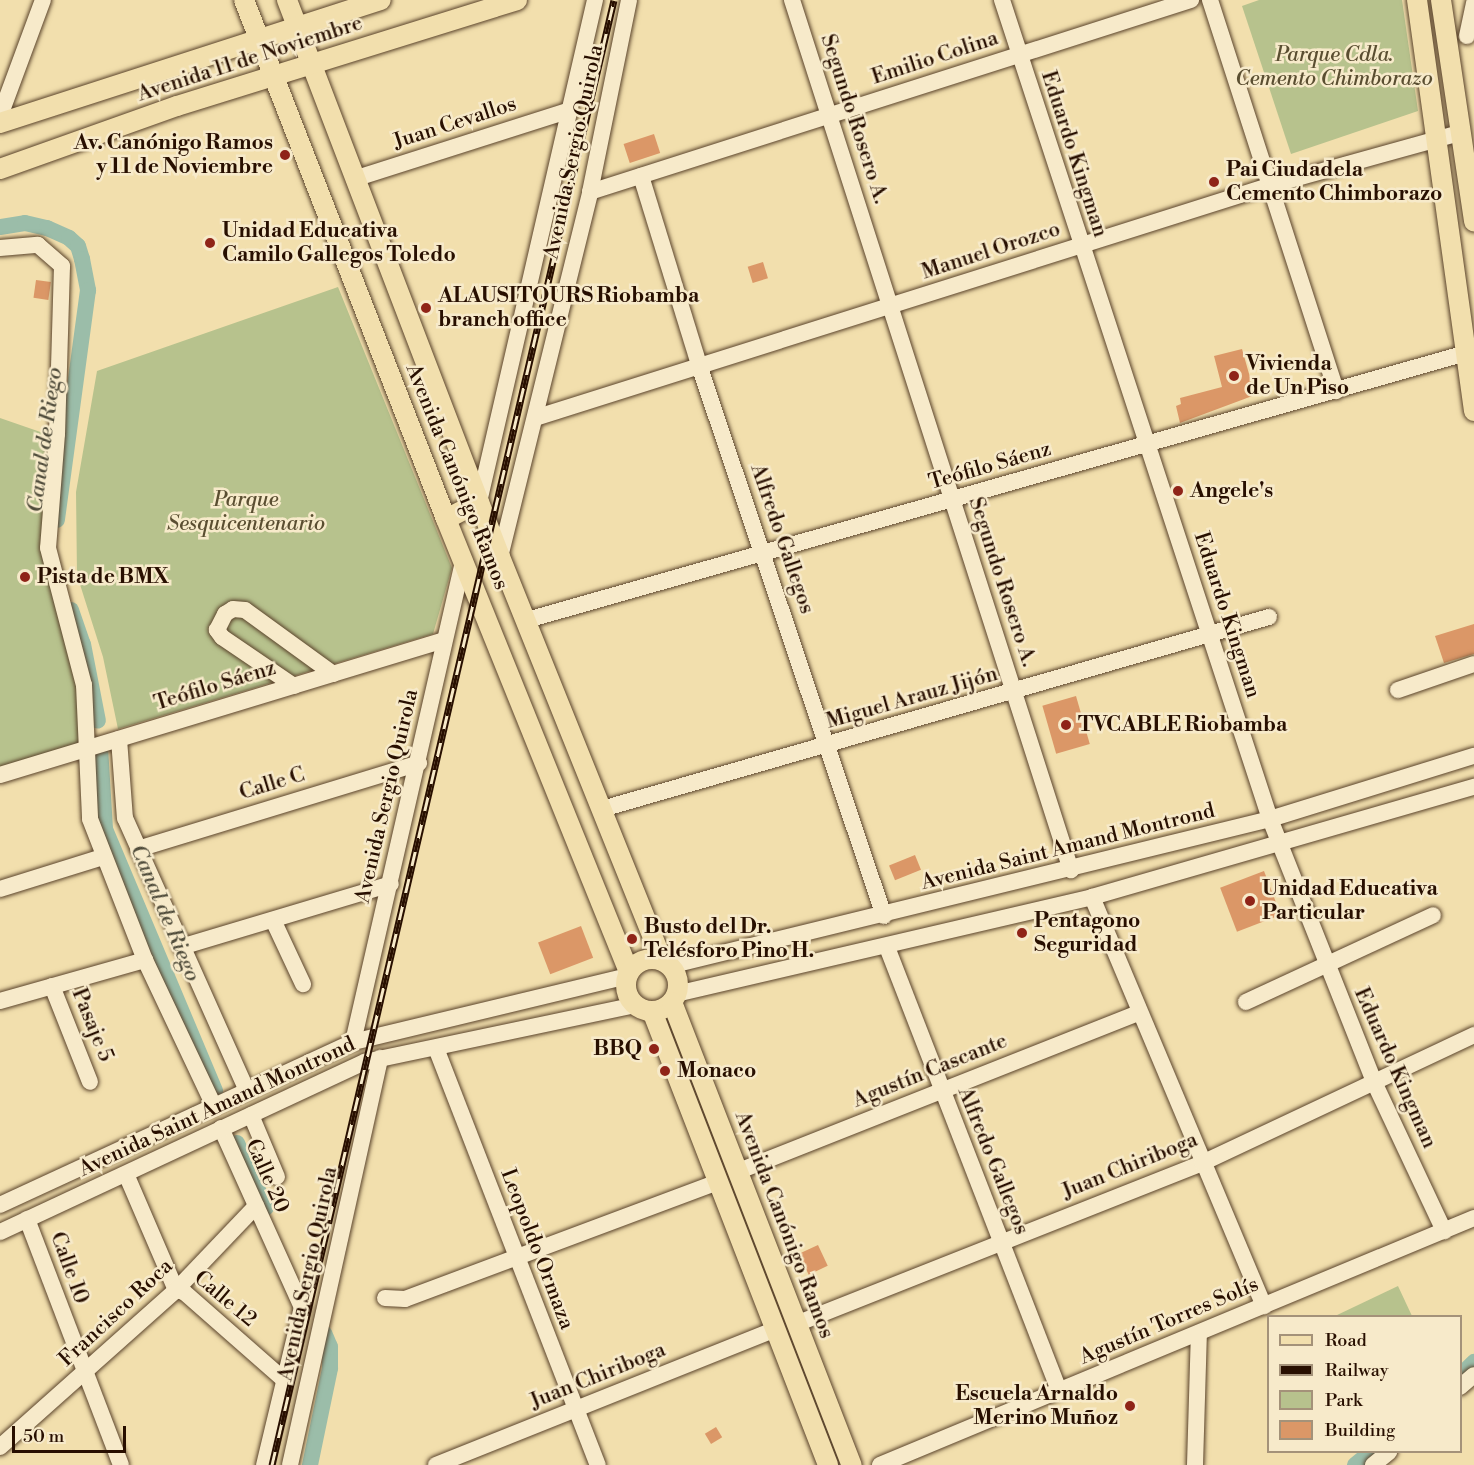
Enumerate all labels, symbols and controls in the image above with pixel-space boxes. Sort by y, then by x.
street label: Avenida 11 de Noviembre [134,11,366,107]
street label: Emilio Colina [869,26,1001,90]
street label: Segundo Rosero A. [815,31,893,207]
street label: Avenida Sergio Quirola [539,42,609,262]
park label: Parque Cdla. Cemento Chimborazo [1235,42,1433,92]
street label: Eduardo Kingman [1035,68,1113,240]
street label: Juan Cevallos [390,91,520,155]
place label: Av. Canónigo Ramos y 11 de Noviembre [74,130,273,180]
marker: Av. Canónigo Ramos y 11 de Noviembre [278,148,292,162]
place label: Pai Ciudadela Cemento Chimborazo [1226,157,1442,207]
marker: Pai Ciudadela Cemento Chimborazo [1207,175,1221,189]
street label: Manuel Orozco [918,217,1064,285]
place label: Unidad Educativa Camilo Gallegos Toledo [222,218,456,268]
marker: Unidad Educativa Camilo Gallegos Toledo [203,236,217,250]
place label: ALAUSITOURS Riobamba branch office [438,283,699,333]
marker: ALAUSITOURS Riobamba branch office [419,301,433,315]
place label: Vivienda de Un Piso [1246,351,1349,401]
street label: Avenida Canónigo Ramos [400,360,514,594]
water label: Canal de Riego [22,366,68,514]
marker: Vivienda de Un Piso [1227,369,1241,383]
street label: Teófilo Sáenz [926,437,1054,495]
street label: Alfredo Gallegos [745,461,819,617]
place label: Angele's [1190,478,1273,504]
marker: Angele's [1171,484,1185,498]
park label: Parque Sesquicentenario [167,487,325,537]
street label: Segundo Rosero A. [963,494,1041,670]
street label: Eduardo Kingman [1188,529,1266,701]
place label: Pista de BMX [37,564,169,590]
marker: Pista de BMX [18,570,32,584]
street label: Teófilo Sáenz [151,656,279,716]
street label: Miguel Arauz Jijón [823,661,1001,735]
street label: Avenida Sergio Quirola [350,687,424,905]
place label: TVCABLE Riobamba [1078,712,1287,738]
marker: TVCABLE Riobamba [1059,718,1073,732]
street label: Calle C [236,762,308,806]
street label: Avenida Saint Amand Montrond [918,798,1218,896]
water label: Canal de Riego [124,841,206,985]
place label: Unidad Educativa Particular [1262,876,1438,926]
marker: Unidad Educativa Particular [1243,894,1257,908]
place label: Pentagono Seguridad [1034,908,1140,958]
place label: Busto del Dr. Telésforo Pino H. [644,914,814,964]
marker: Pentagono Seguridad [1015,926,1029,940]
marker: Busto del Dr. Telésforo Pino H. [625,932,639,946]
street label: Eduardo Kingman [1348,984,1442,1152]
street label: Pasaje 5 [66,985,118,1065]
street label: Agustín Cascante [849,1029,1011,1113]
street label: Avenida Saint Amand Montrond [75,1032,359,1182]
place label: BBQ [593,1036,642,1062]
marker: BBQ [647,1042,661,1056]
place label: Monaco [677,1058,756,1084]
marker: Monaco [658,1064,672,1078]
street label: Alfredo Gallegos [952,1084,1034,1238]
street label: Avenida Canónigo Ramos [729,1108,839,1342]
street label: Juan Chiriboga [1059,1127,1201,1205]
street label: Calle 20 [240,1135,294,1217]
street label: Avenida Sergio Quirola [273,1164,343,1384]
street label: Leopoldo Ormaza [495,1165,579,1333]
street label: Calle 10 [44,1229,94,1307]
street label: Francisco Roca [54,1254,178,1372]
street label: Calle 12 [189,1266,261,1332]
street label: Agustín Torres Solís [1076,1272,1262,1370]
legend [1267,1315,1462,1453]
text: Road [1325,1329,1367,1352]
street label: Juan Chiriboga [527,1337,669,1415]
text: Railway [1325,1359,1388,1382]
place label: Escuela Arnaldo Merino Muñoz [955,1381,1118,1431]
text: Park [1325,1389,1362,1412]
marker: Escuela Arnaldo Merino Muñoz [1123,1399,1137,1413]
scale bar [15,1414,129,1452]
text: Building [1325,1419,1395,1442]
text: 50 m [23,1425,64,1448]

